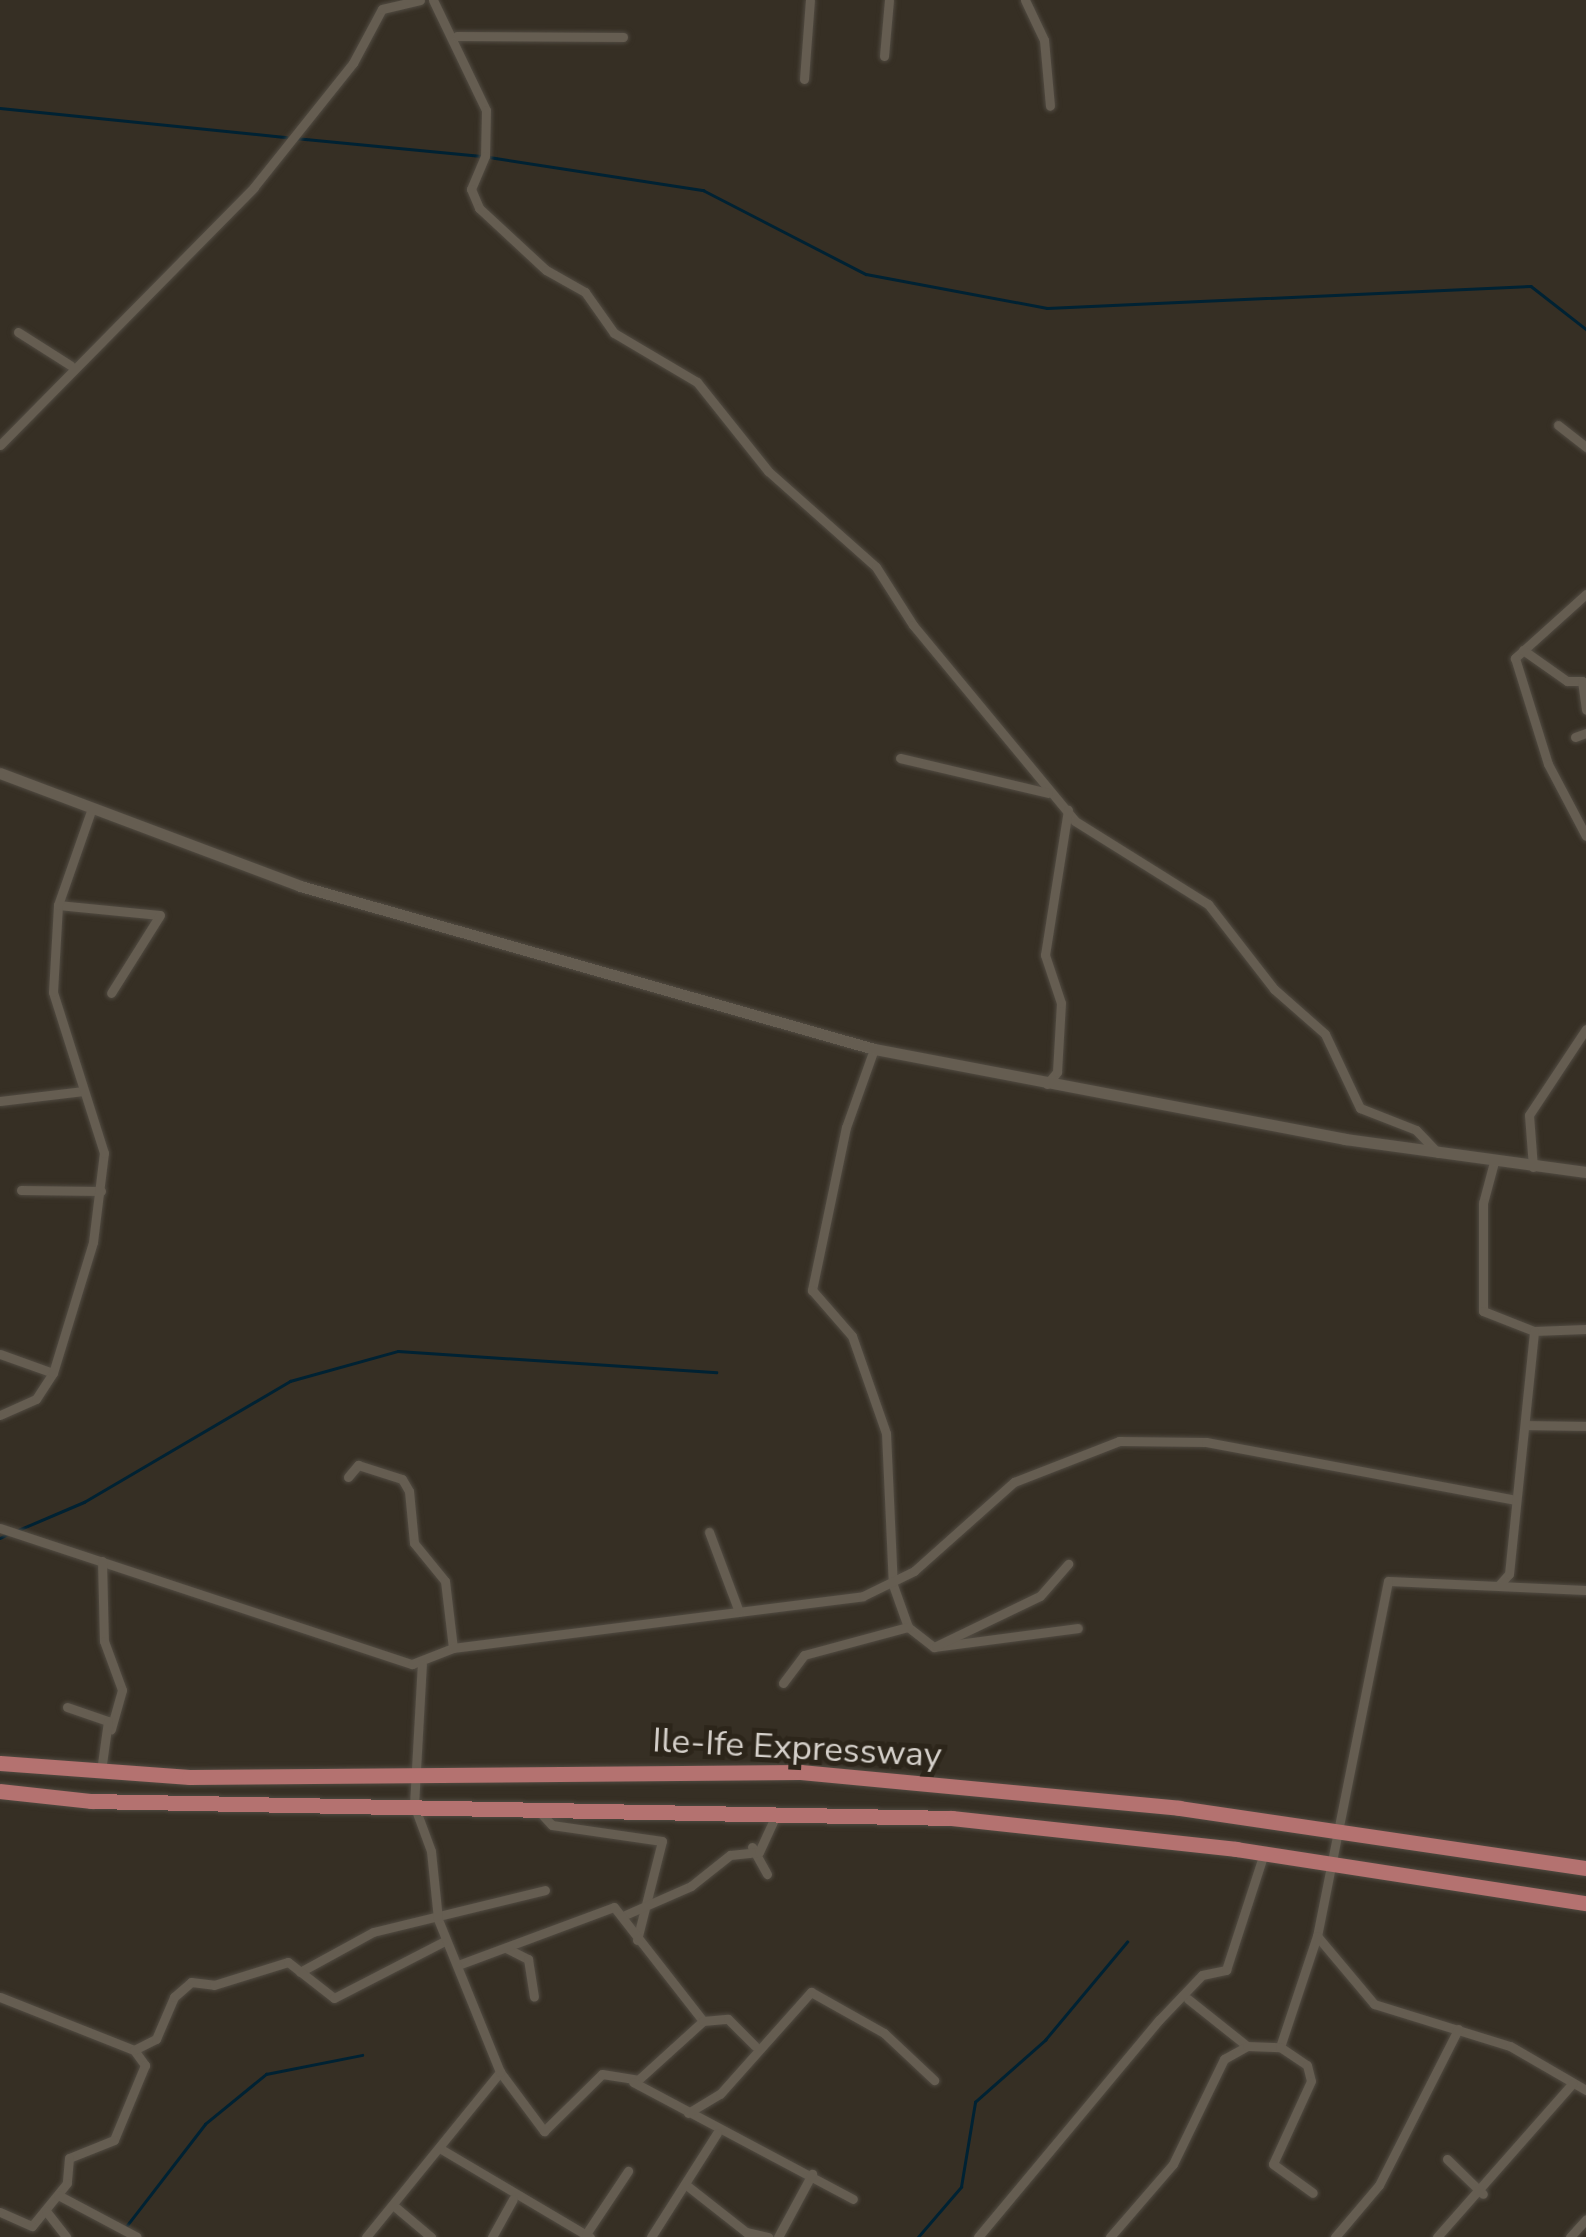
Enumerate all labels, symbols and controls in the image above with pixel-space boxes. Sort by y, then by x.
street label: Ile-Ife Expressway [651,1719,943,1777]

